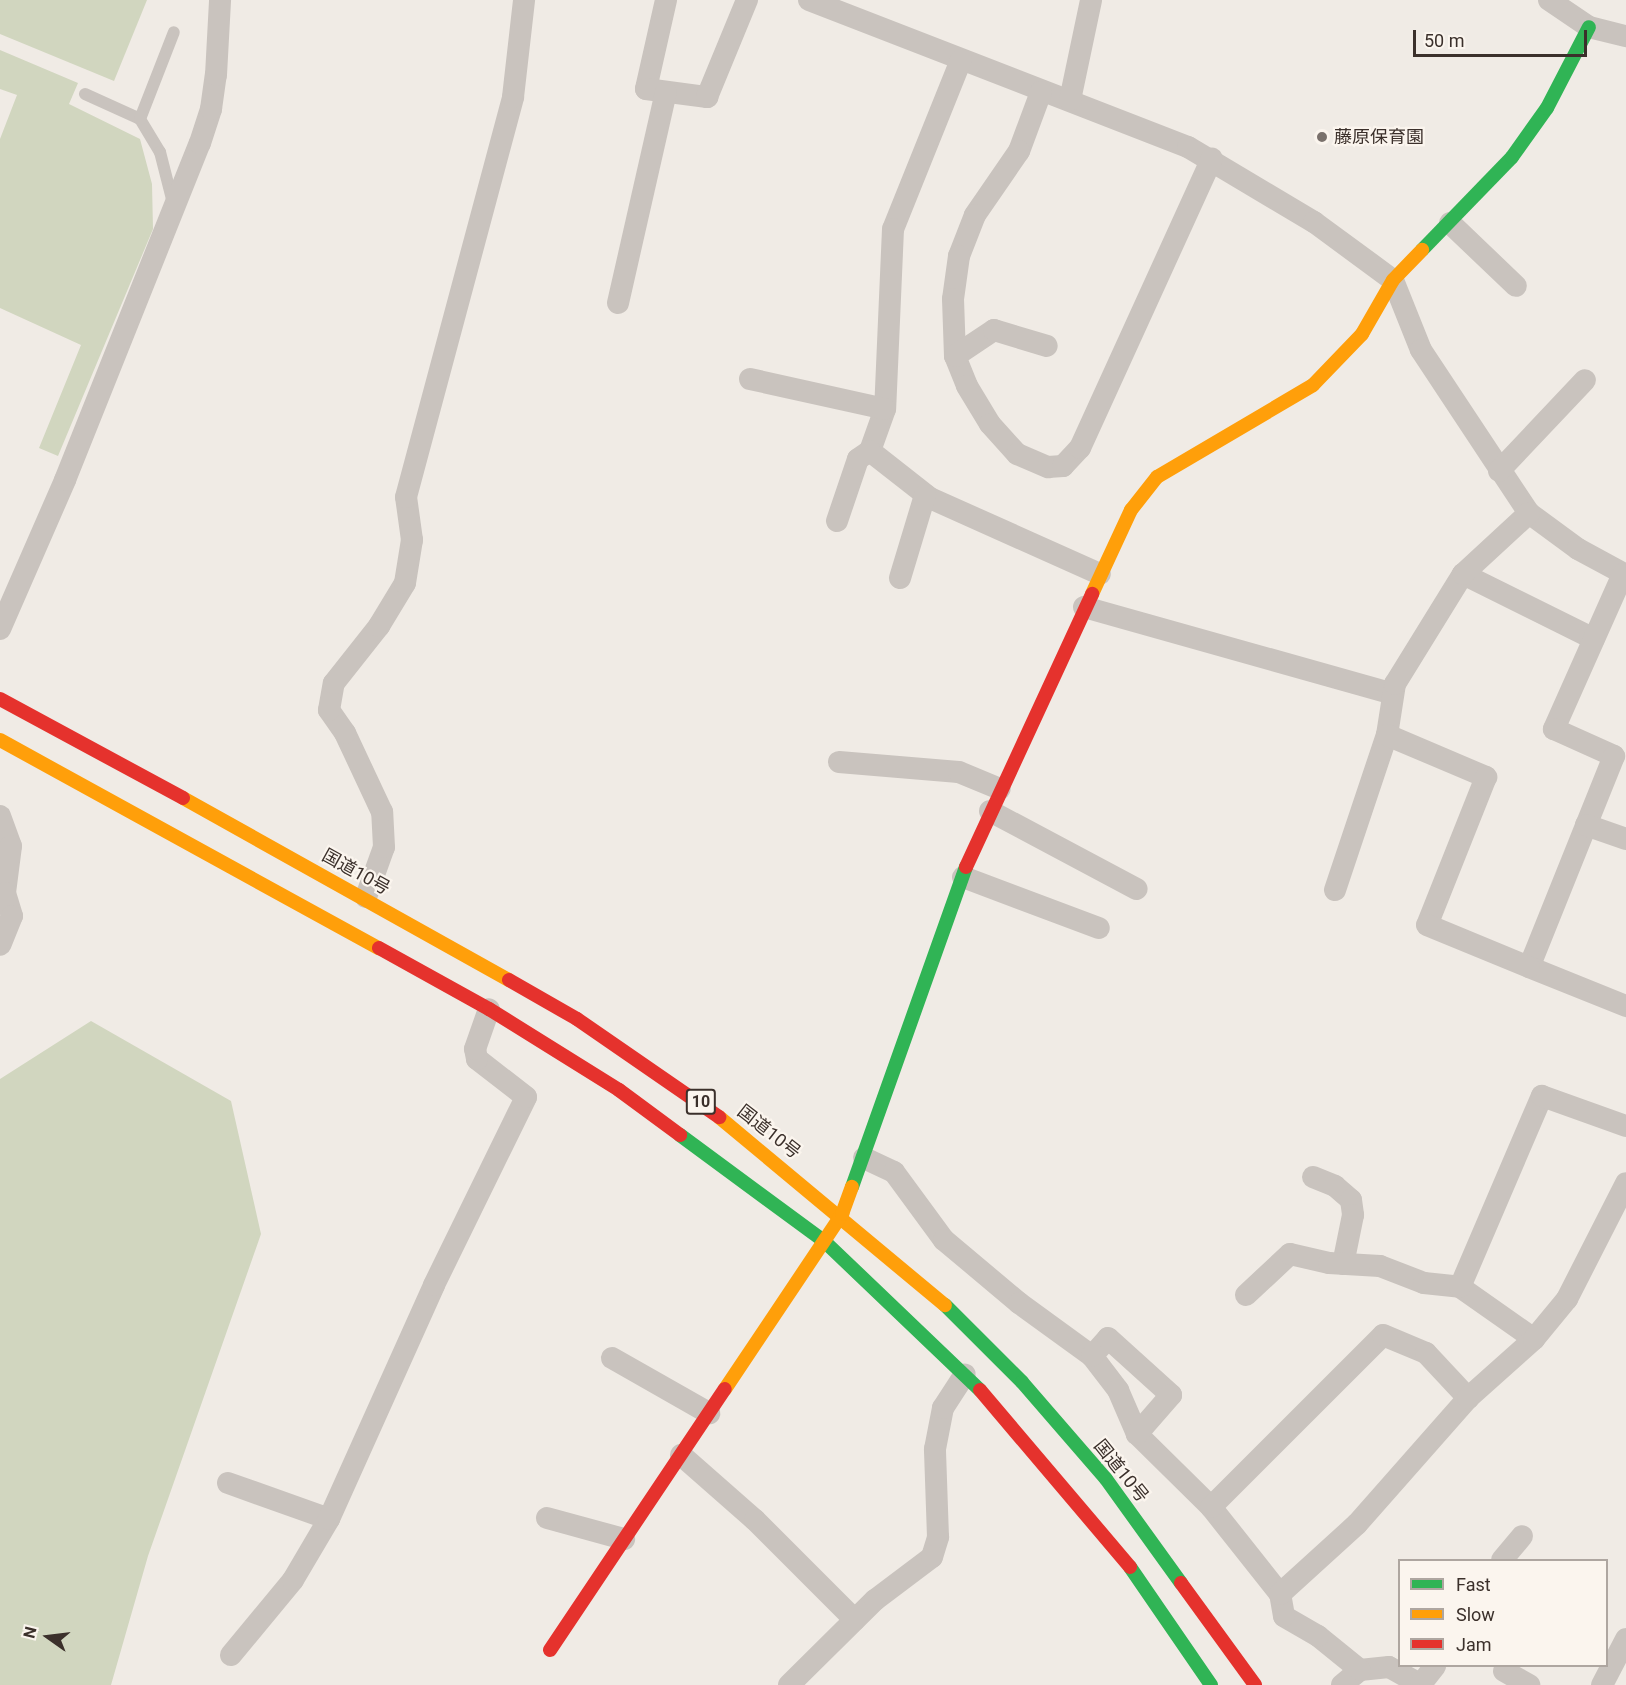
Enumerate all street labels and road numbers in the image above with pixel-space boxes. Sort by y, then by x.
street label: 国道10号 [318,845,394,899]
road number: 10 [684,1089,718,1115]
street label: 国道10号 [733,1101,805,1163]
street label: 国道10号 [1089,1435,1153,1507]

